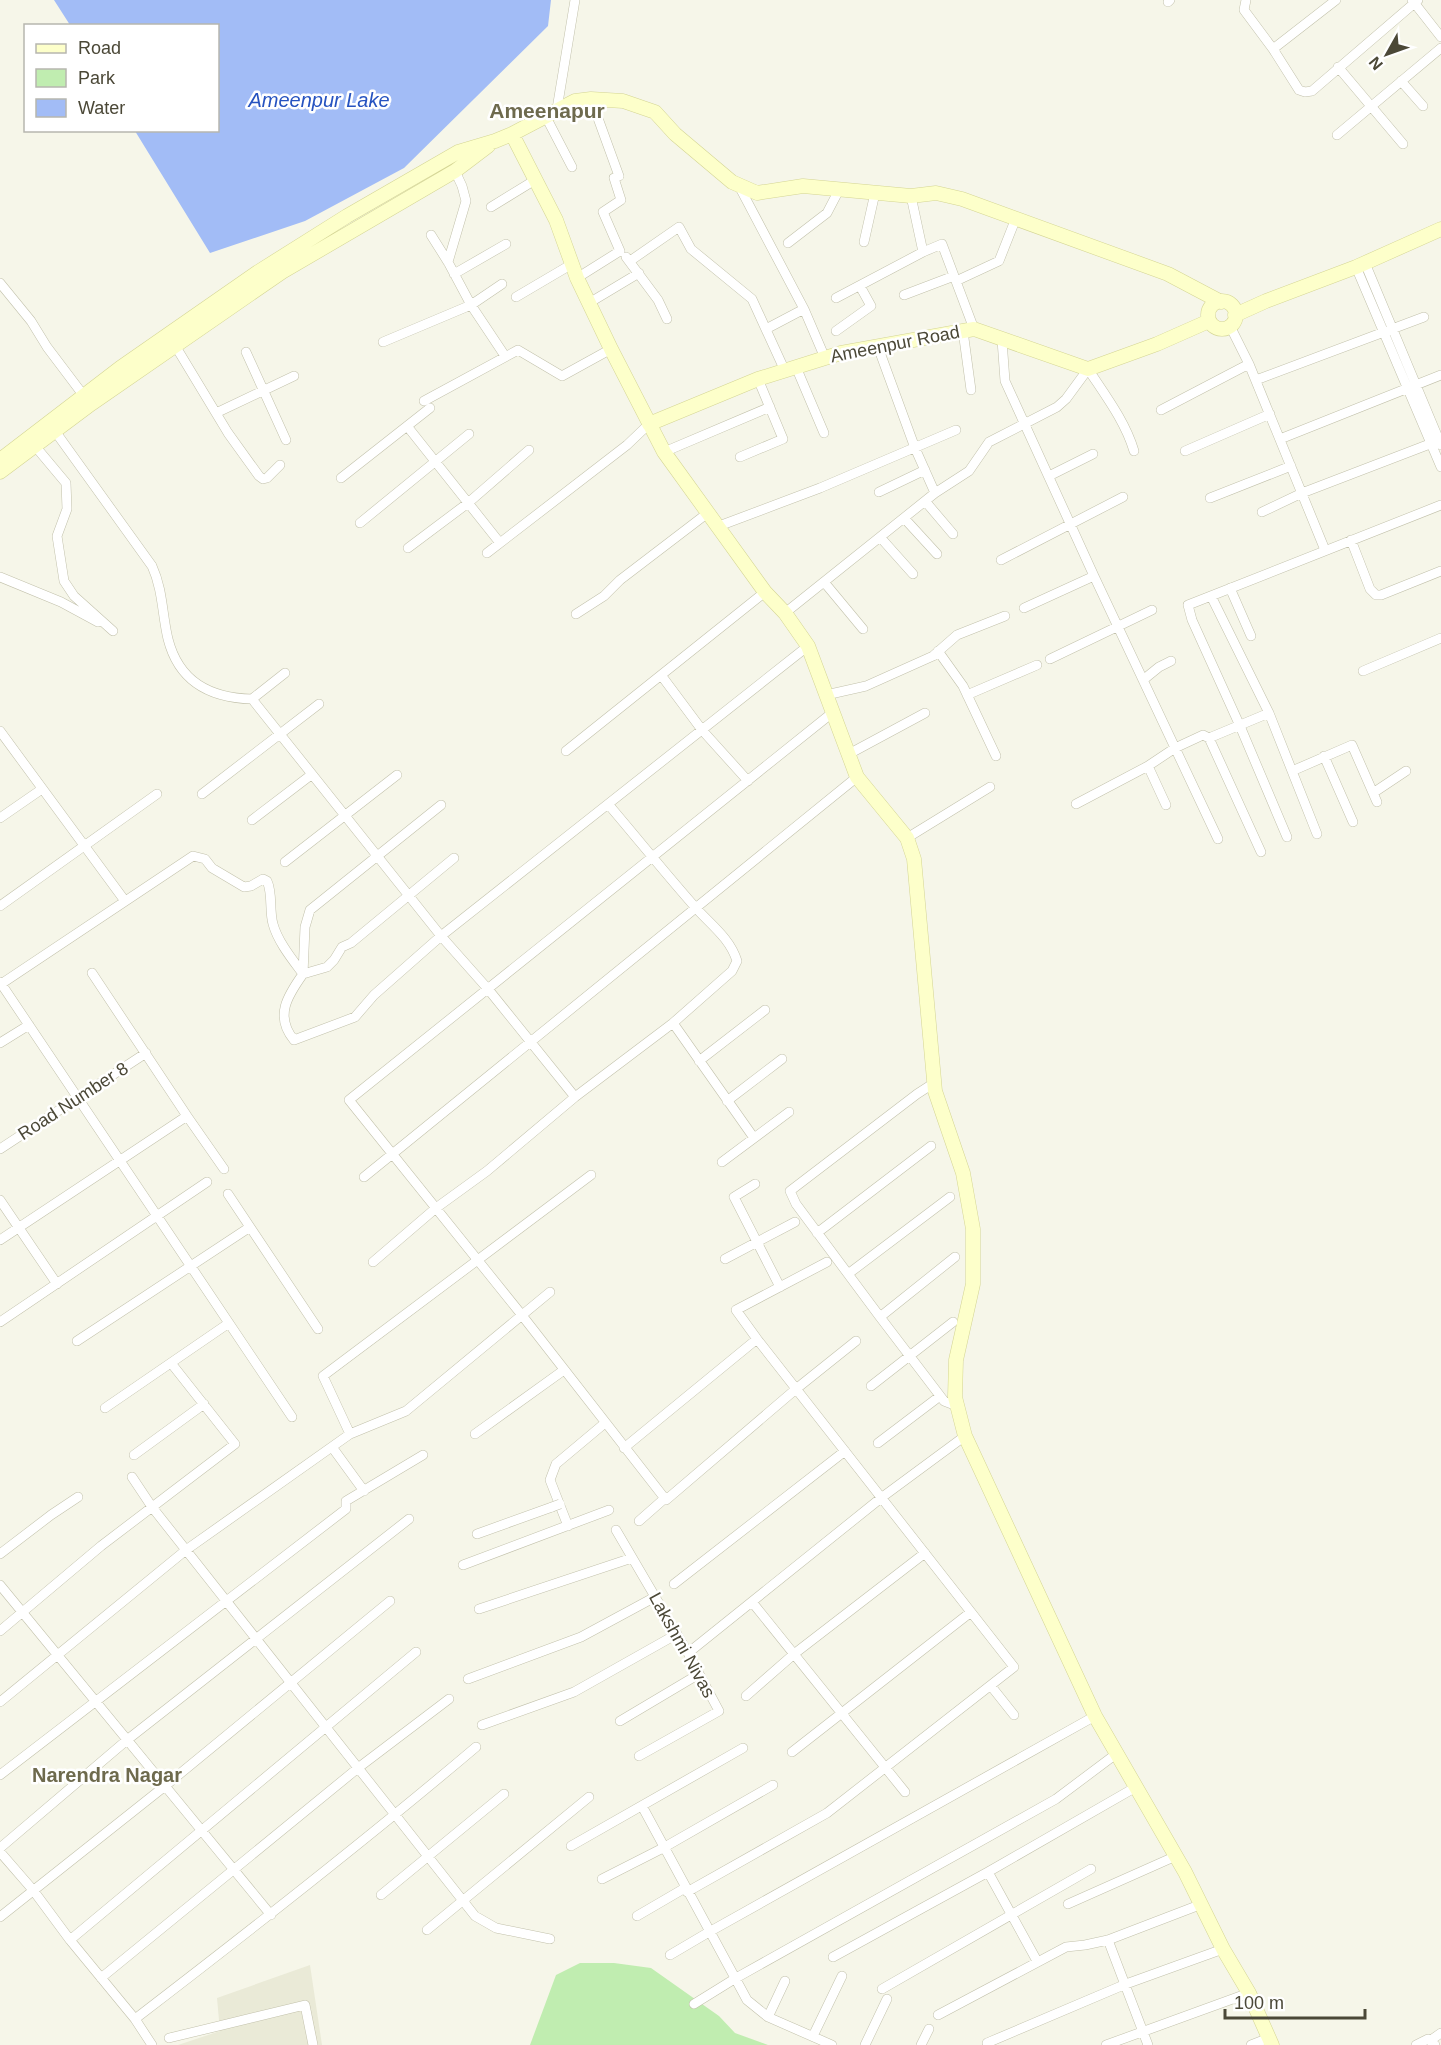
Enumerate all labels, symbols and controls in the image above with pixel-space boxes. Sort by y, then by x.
legend [24,24,219,132]
north arrow [1357,24,1417,84]
text: Road [78,38,121,58]
text: N [1366,53,1386,73]
text: Park [78,68,116,88]
water label: Ameenpur Lake [247,89,390,111]
text: Water [78,98,125,118]
district label: Ameenapur [489,99,605,122]
street label: Ameenpur Road [829,322,961,366]
street label: Road Number 8 [14,1058,132,1144]
street label: Lakshmi Nivas [645,1589,719,1701]
district label: Narendra Nagar [32,1764,182,1786]
scale bar [1225,1982,1364,2020]
text: 100 m [1234,1993,1284,2013]

